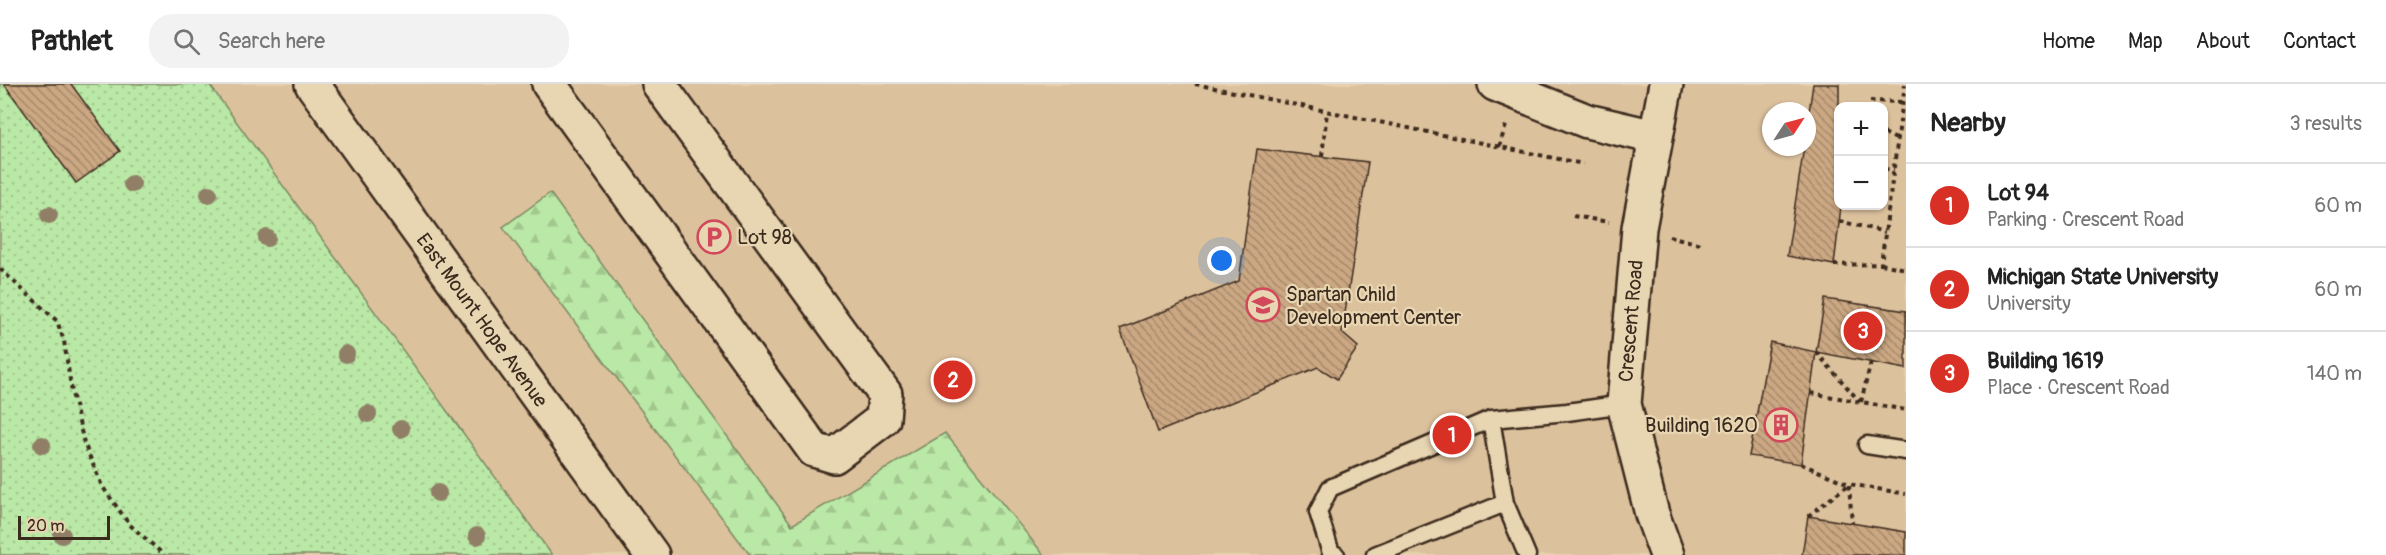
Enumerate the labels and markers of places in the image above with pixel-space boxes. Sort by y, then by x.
parking icon: Lot 98 [696,219,732,255]
place label: Lot 98 [737,225,792,250]
place label: Spartan Child Development Center [1286,282,1461,330]
school or university icon: Spartan Child Development Center [1245,287,1281,323]
pin: 3 [1844,308,1882,354]
pin: 2 [934,358,972,402]
building icon: Building 1620 [1763,407,1799,443]
pin: 1 [1432,412,1472,458]
place label: Building 1620 [1645,413,1758,438]

